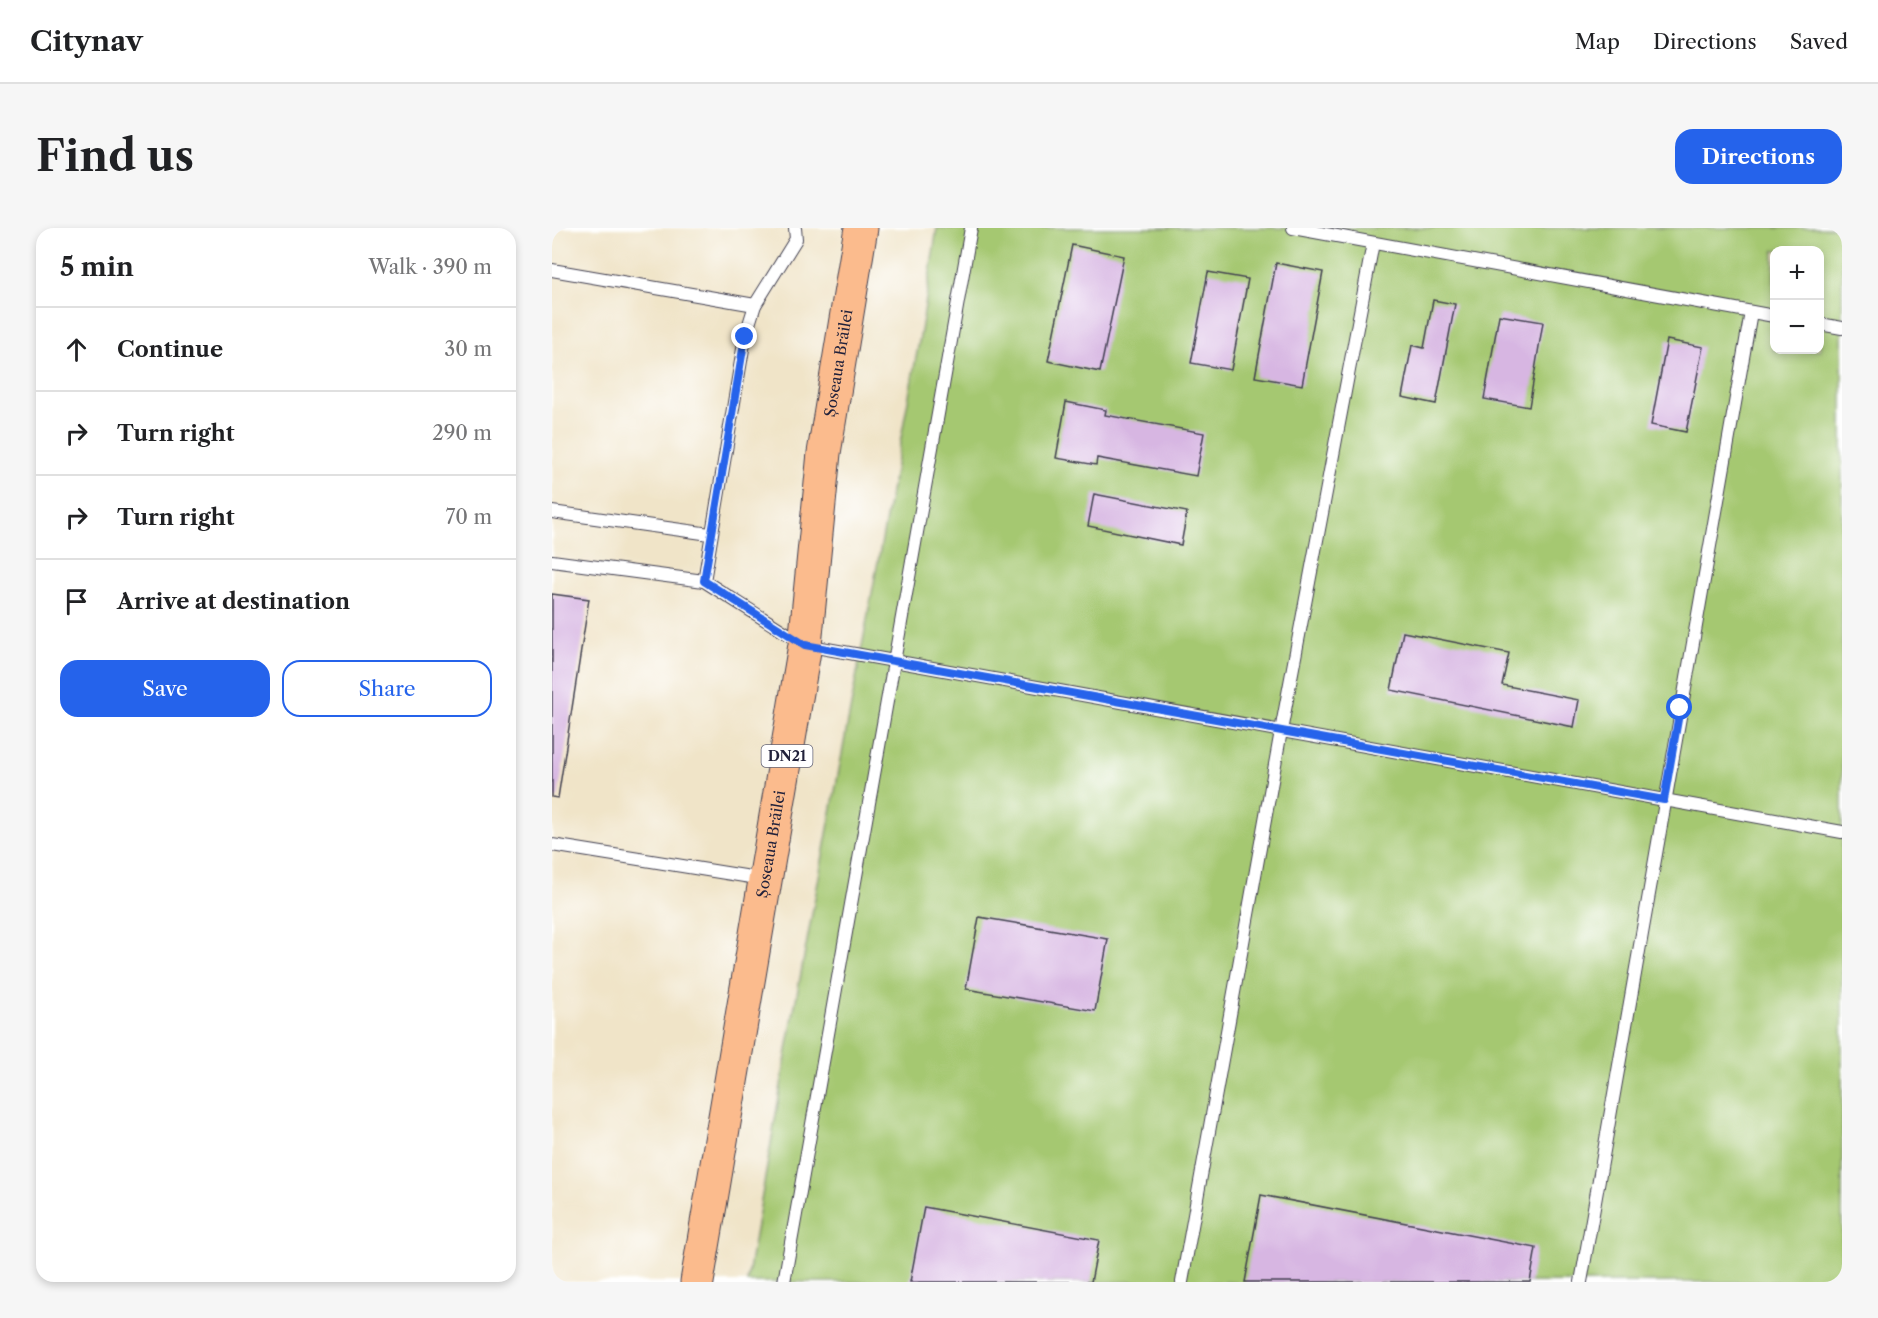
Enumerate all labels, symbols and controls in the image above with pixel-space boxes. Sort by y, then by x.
text: Citynav [30,24,143,58]
text: Map [1575,29,1620,54]
text: Directions [1653,29,1757,54]
text: Saved [1790,29,1848,54]
button: Directions [1675,129,1842,184]
text: Find us [36,130,194,182]
map controls [1770,246,1824,354]
button: + [1770,246,1824,300]
text: 5 min [60,251,134,283]
text: Walk · 390 m [369,255,492,279]
button: − [1770,300,1824,354]
street label: Șoseaua Brăilei [820,308,857,418]
route end [731,323,757,349]
icon: ahead [60,333,93,366]
text: Continue [117,336,223,363]
text: 30 m [444,337,492,361]
icon: right [60,417,93,450]
text: Turn right [117,420,235,447]
text: 290 m [432,421,492,445]
icon: right [60,501,93,534]
text: Turn right [117,504,235,531]
text: 70 m [446,505,492,529]
icon: arrive [60,585,93,618]
text: Arrive at destination [117,588,350,615]
button: Save [60,660,270,717]
button: Share [282,660,492,717]
route start [1666,694,1692,720]
road number: DN21 [762,745,812,767]
street label: Șoseaua Brăilei [752,789,789,899]

